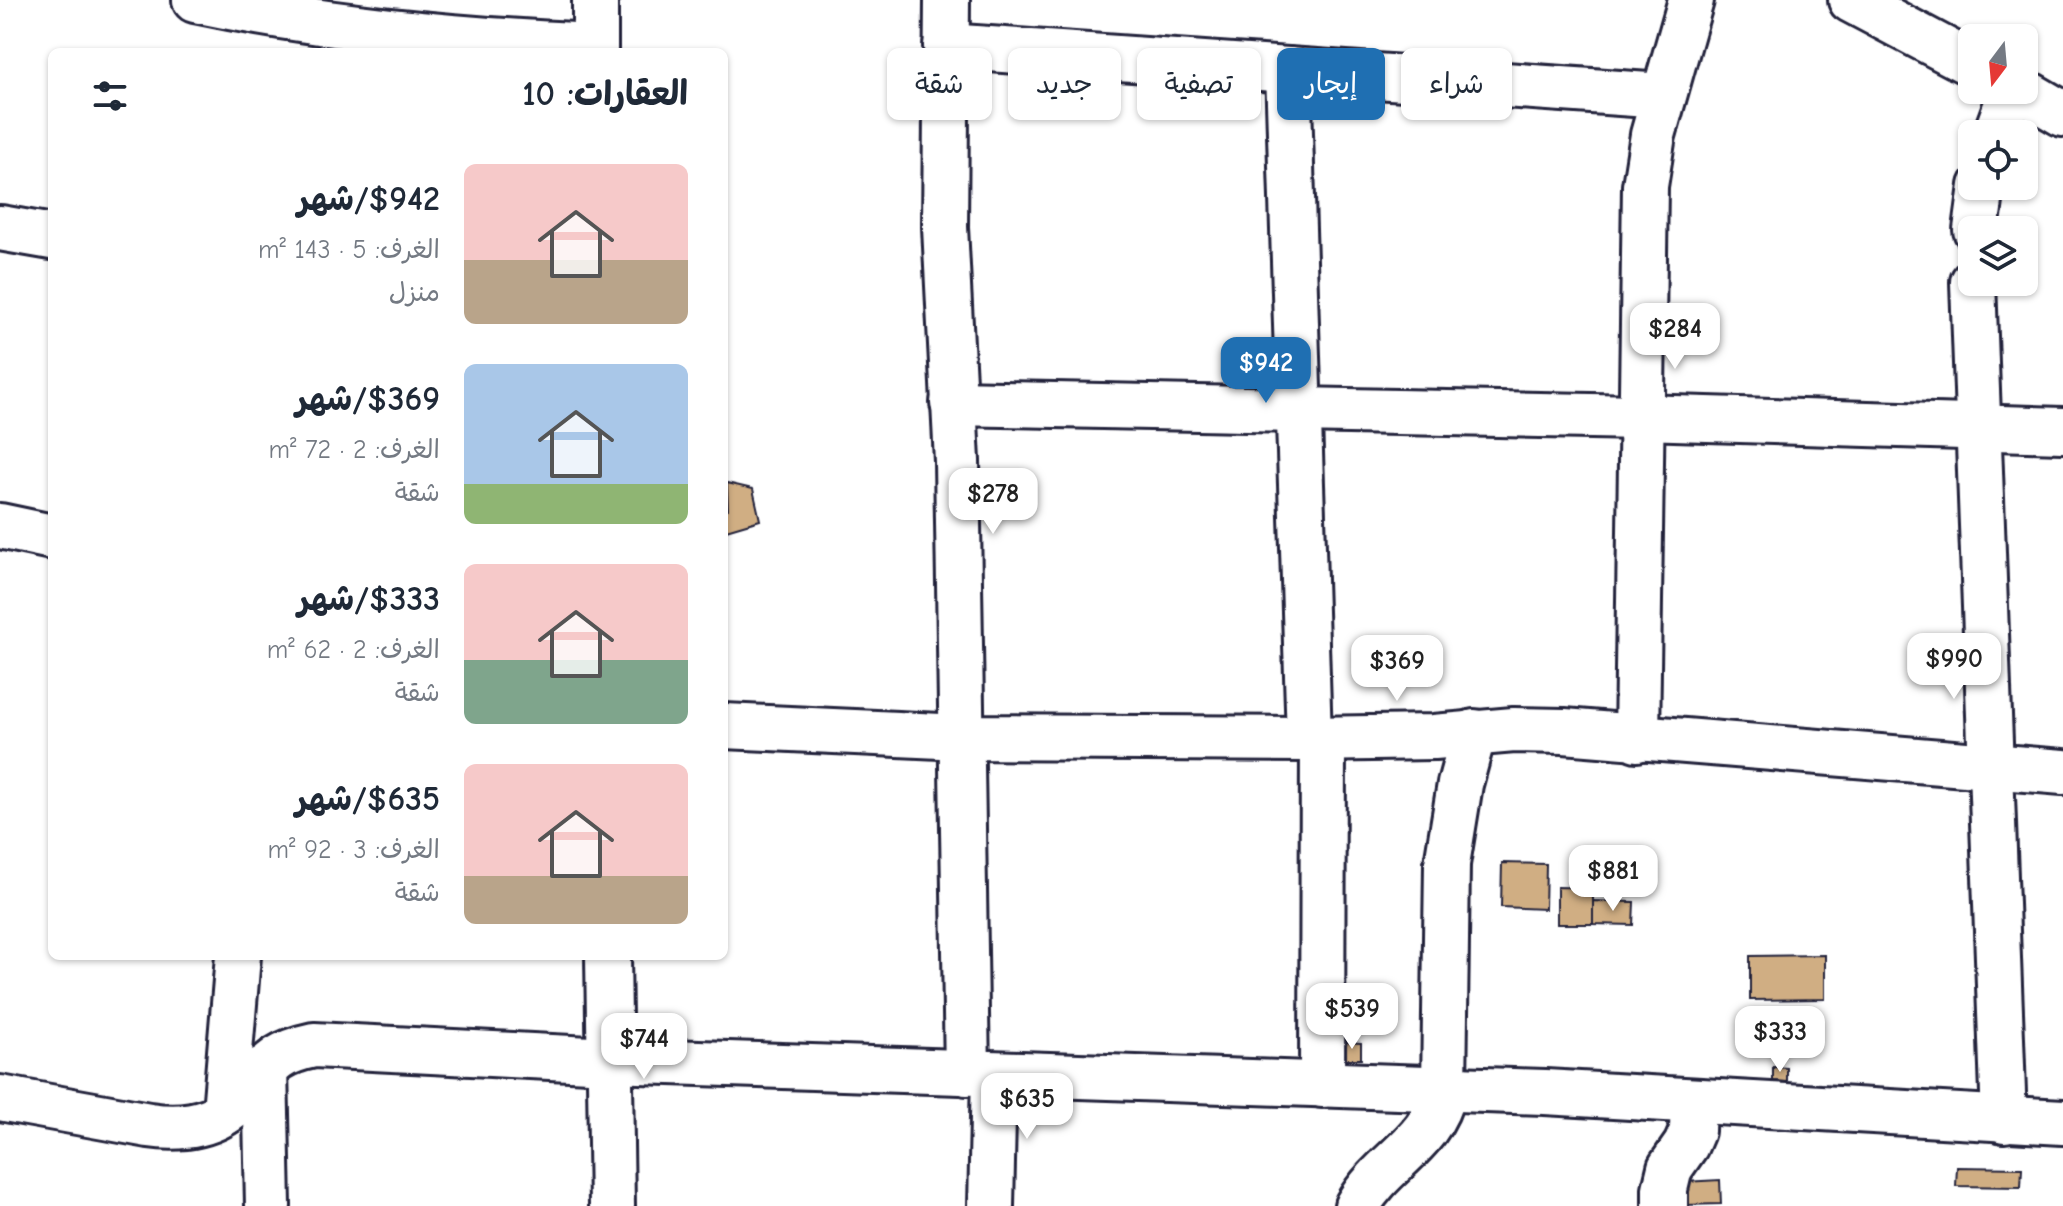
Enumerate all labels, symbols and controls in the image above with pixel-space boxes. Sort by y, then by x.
north arrow [1958,24,2038,104]
map controls [1958,24,2038,296]
chip: شقة [887,48,992,120]
chip: جديد [1008,48,1121,120]
chip: تصفية [1137,48,1261,120]
chip: إيجار [1277,48,1385,120]
chip: شراء [1401,48,1512,120]
icon: filters [88,74,132,118]
text: العقارات: 10 [522,74,688,114]
button: locate [1958,120,2038,200]
text: $942/شهر [297,179,440,219]
icon: home [528,196,624,292]
button: layers [1958,216,2038,296]
text: الغرف: 5 · 143 m² [258,235,440,265]
text: منزل [389,278,440,308]
pin: $284 [1628,303,1722,371]
text: $284 [1648,314,1702,344]
pin: $942 [1219,337,1313,405]
text: $942 [1239,348,1293,378]
text: $369/شهر [296,379,440,419]
icon: home [528,396,624,492]
text: الغرف: 2 · 72 m² [269,435,440,465]
pin: $278 [946,468,1040,536]
text: شقة [395,478,440,508]
text: $278 [967,479,1019,509]
text: $333/شهر [298,579,440,619]
icon: home [528,596,624,692]
pin: $990 [1907,633,2001,701]
text: الغرف: 2 · 62 m² [267,635,440,665]
pin: $369 [1350,635,1444,703]
text: $990 [1925,644,1983,674]
text: $369 [1369,646,1425,676]
text: شقة [395,678,440,708]
text: $635/شهر [296,779,440,819]
icon: home [528,796,624,892]
text: الغرف: 3 · 92 m² [267,835,440,865]
pin: $881 [1566,845,1660,913]
text: $881 [1587,856,1639,886]
text: شقة [395,878,440,908]
pin: $539 [1305,983,1399,1051]
text: $539 [1324,994,1380,1024]
pin: $333 [1733,1006,1827,1074]
pin: $744 [597,1013,691,1081]
text: $333 [1753,1017,1807,1047]
text: $744 [619,1024,669,1054]
pin: $635 [980,1073,1074,1141]
text: $635 [999,1084,1055,1114]

